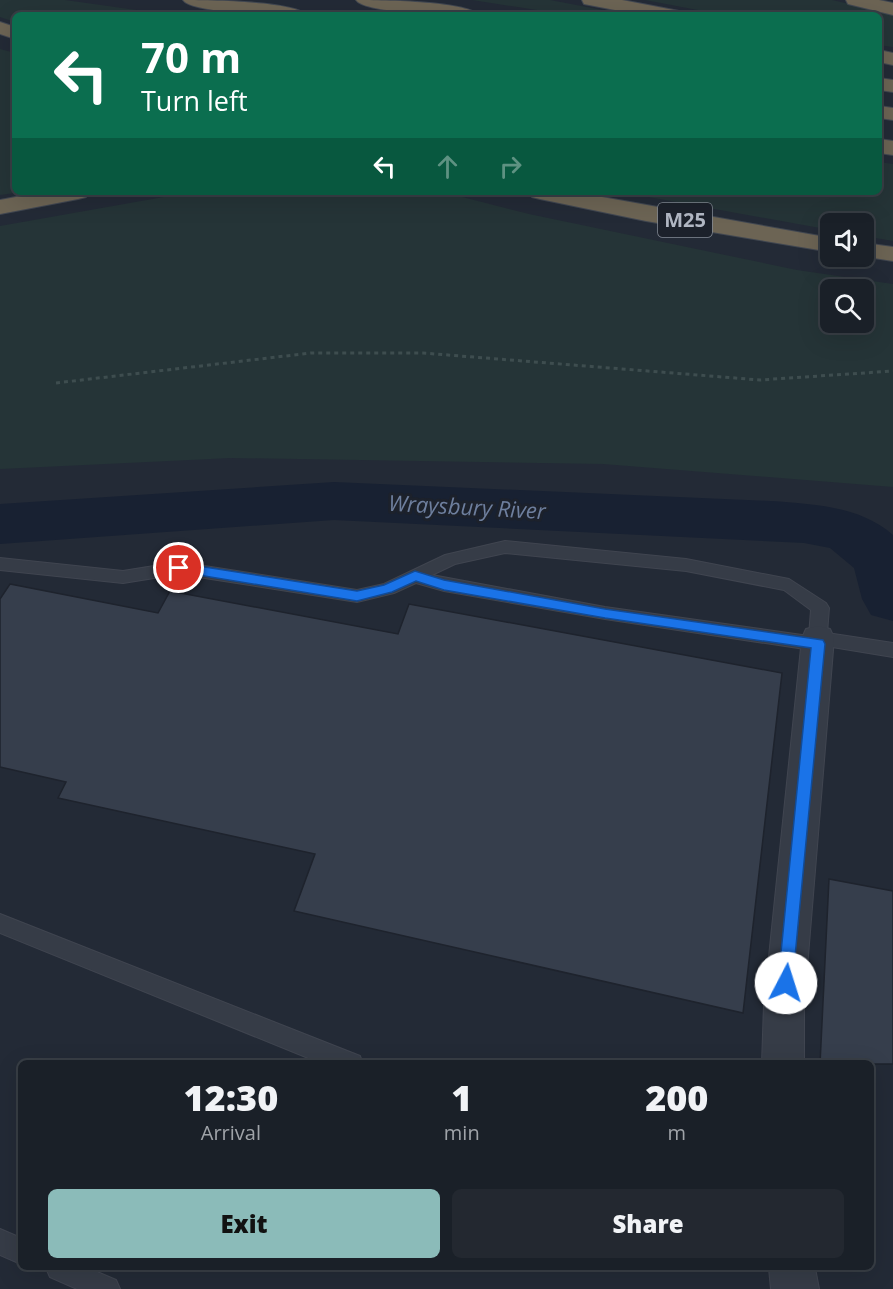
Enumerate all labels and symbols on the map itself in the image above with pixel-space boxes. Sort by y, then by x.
road number: M25 [658,203,712,237]
water label: Wraysbury River [388,487,548,525]
pin [153,542,204,593]
position arrow [754,951,818,1015]

